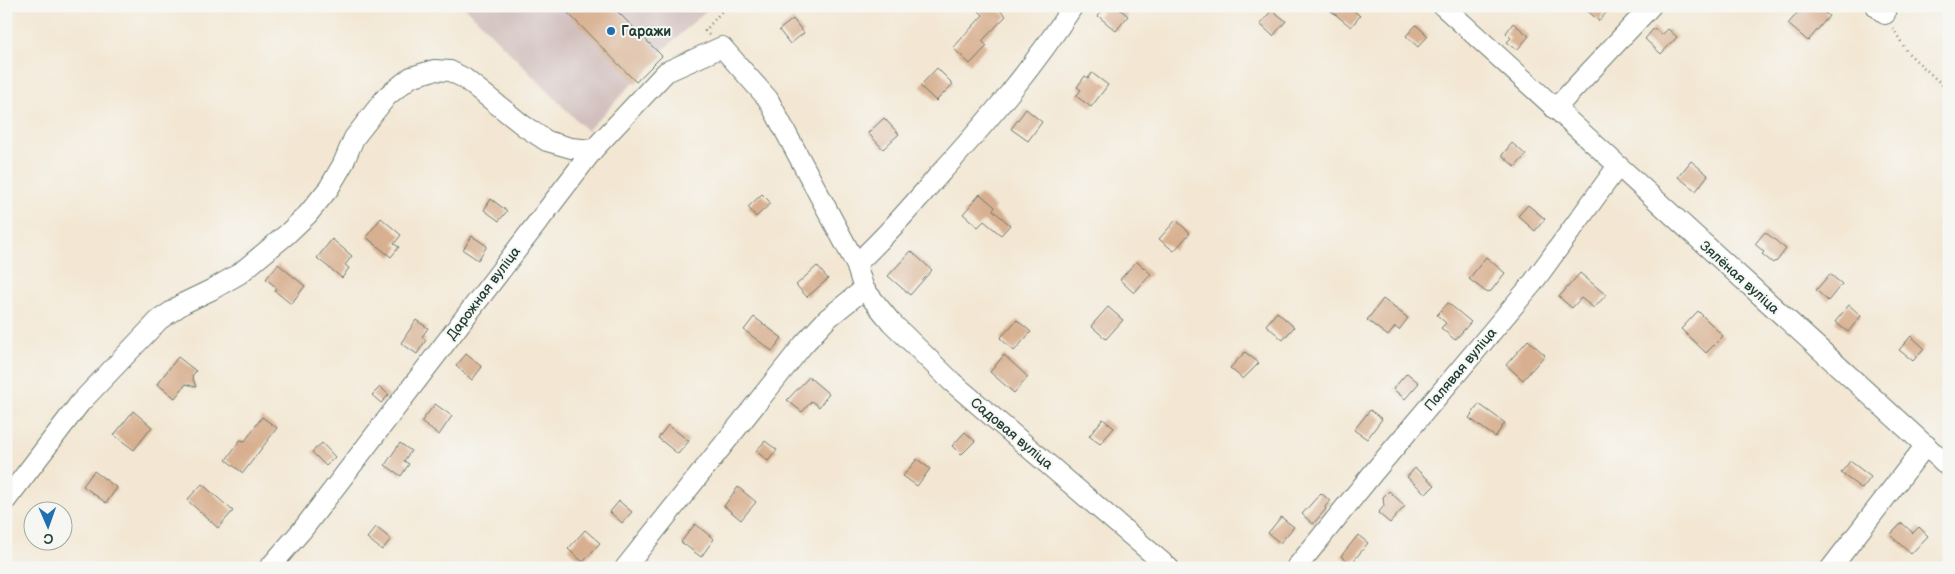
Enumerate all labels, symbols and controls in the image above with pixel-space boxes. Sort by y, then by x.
place label: Гаражи [621,23,671,40]
marker: Гаражи [605,25,617,37]
street label: Зялёная вуліца [1696,237,1783,318]
street label: Дарожная вуліца [443,243,524,343]
street label: Палявая вуліца [1421,324,1501,414]
street label: Садовая вуліца [967,394,1057,473]
north arrow [22,502,72,552]
text: С [43,530,54,547]

